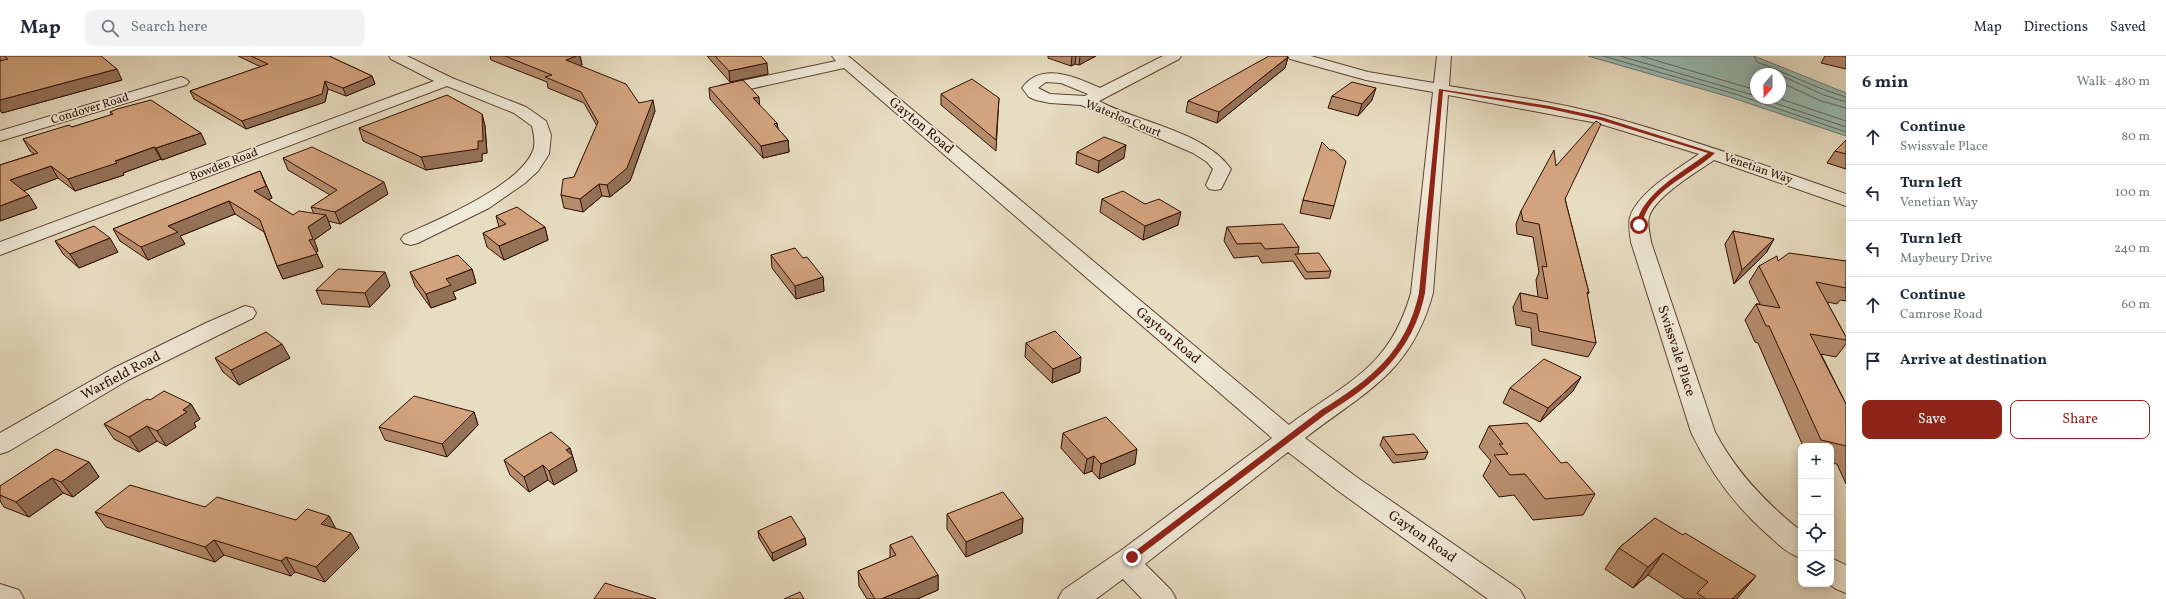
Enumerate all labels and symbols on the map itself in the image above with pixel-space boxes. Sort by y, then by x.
north arrow [1750,68,1786,104]
street label: Condover Road [49,89,131,128]
street label: Gayton Road [884,93,958,159]
street label: Waterloo Court [1083,96,1163,142]
street label: Bowden Road [188,145,261,185]
street label: Venetian Way [1721,150,1795,188]
route start [1630,216,1648,234]
street label: Gayton Road [1131,303,1205,369]
street label: Swissvale Place [1652,303,1700,399]
street label: Warfield Road [78,347,164,405]
street label: Gayton Road [1384,506,1460,568]
route end [1123,548,1141,566]

